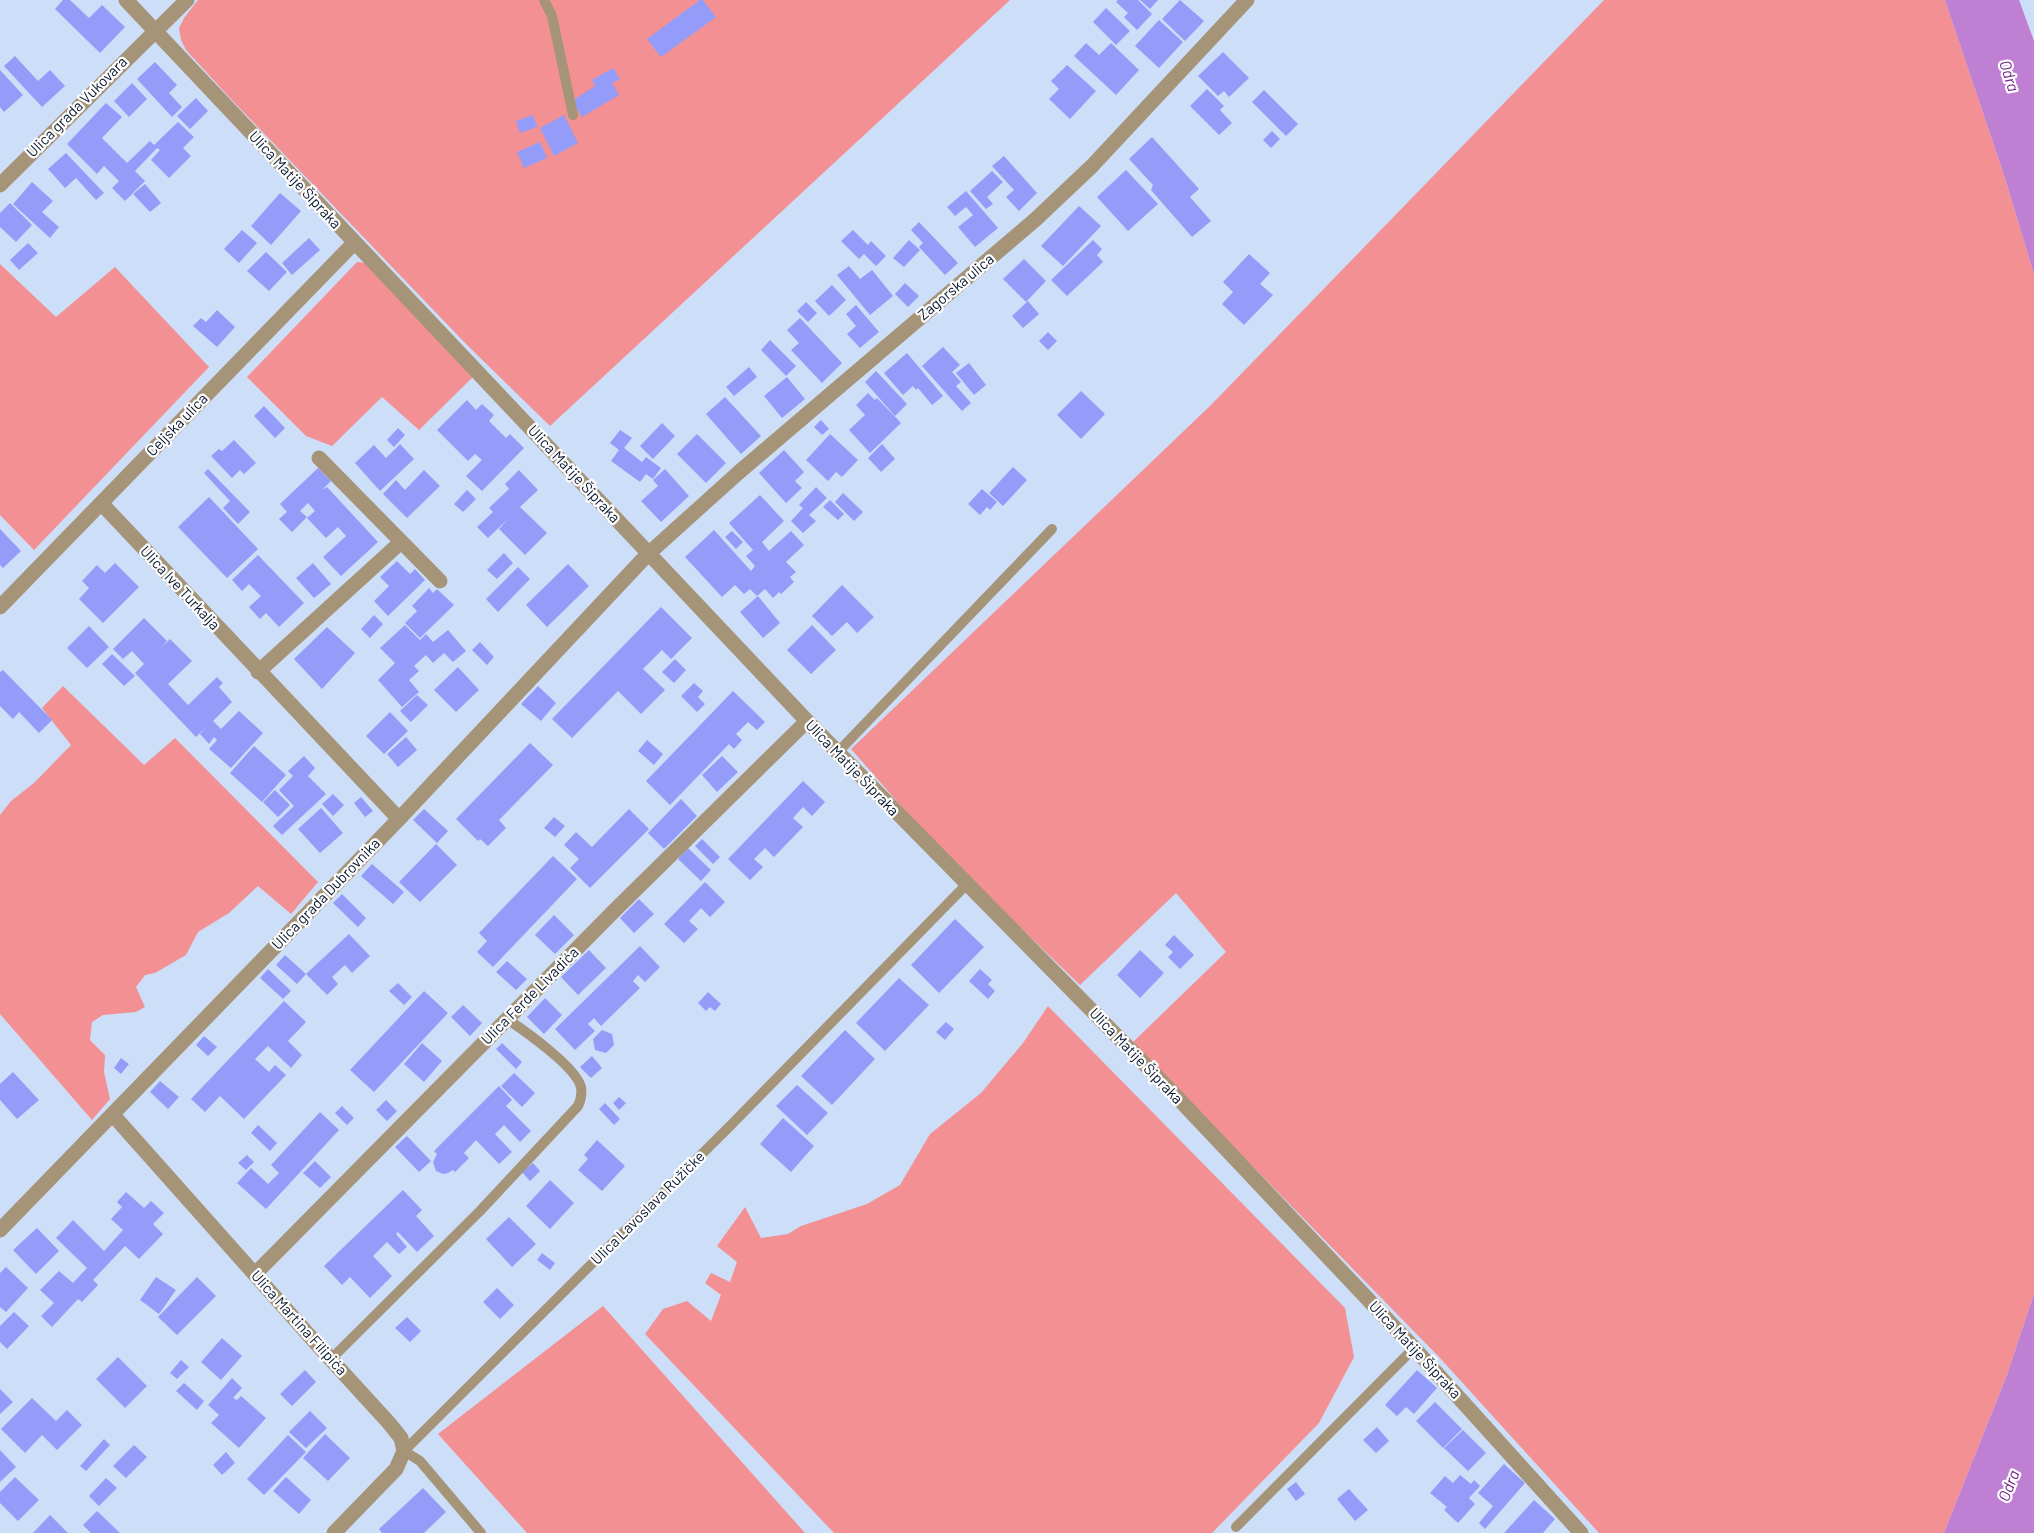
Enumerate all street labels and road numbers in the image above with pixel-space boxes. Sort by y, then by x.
street label: Ulica grada Vukovara [23,53,131,161]
street label: Ulica Matije Šipraka [245,128,345,232]
street label: Zagorska ulica [914,250,998,324]
street label: Celjska ulica [143,390,211,460]
street label: Ulica Matije Šipraka [524,422,624,526]
street label: Ulica Ive Turkalja [136,542,224,634]
street label: Ulica Matije Šipraka [802,716,902,820]
street label: Ulica grada Dubrovnika [268,834,384,954]
street label: Ulica Ferde Livadića [478,944,582,1048]
street label: Ulica Matije Šipraka [1086,1004,1186,1108]
street label: Ulica Lavoslava Ružičke [587,1147,709,1269]
street label: Ulica Martina Filipića [247,1267,351,1379]
street label: Ulica Matije Šipraka [1365,1298,1465,1402]

